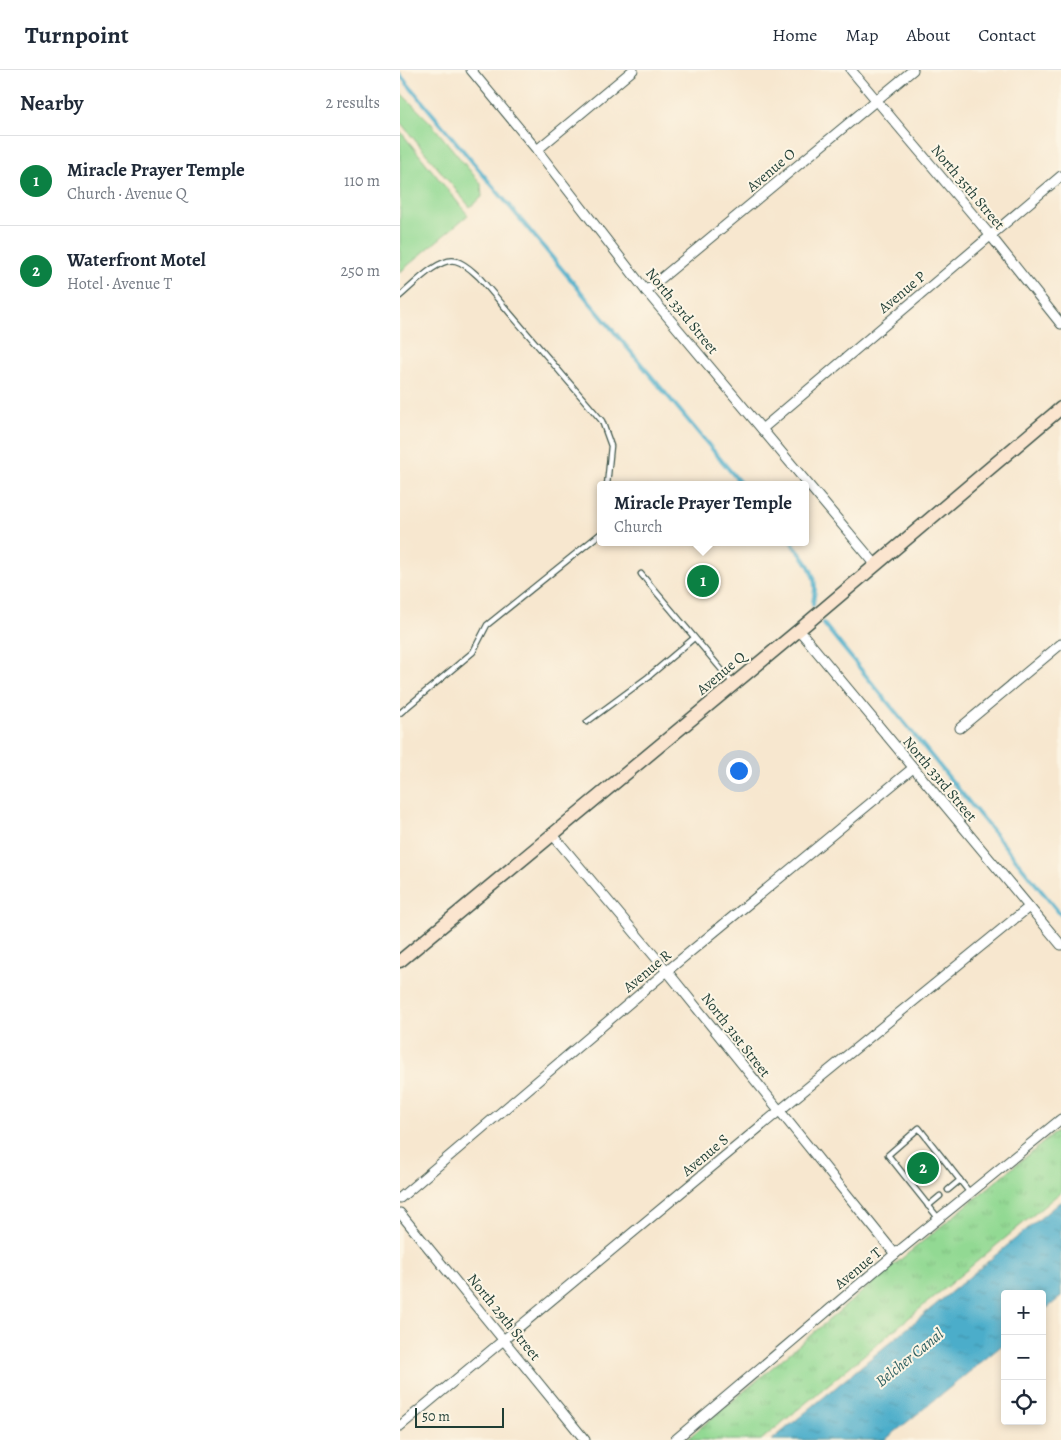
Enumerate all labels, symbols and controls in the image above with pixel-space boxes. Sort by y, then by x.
text: Turnpoint [25,19,129,51]
text: Home [772,23,817,47]
text: Map [845,23,878,47]
text: About [906,23,950,47]
text: Contact [978,23,1036,47]
text: Nearby [20,89,83,117]
text: 2 results [325,92,380,114]
street label: North 35th Street [927,140,1009,234]
street label: Avenue O [742,144,800,197]
text: Miracle Prayer Temple [67,157,245,183]
text: 1 [33,170,39,192]
text: 110 m [344,170,380,192]
text: Church · Avenue Q [67,183,187,205]
text: Waterfront Motel [67,247,206,273]
text: 2 [32,260,40,282]
text: 250 m [341,260,380,282]
street label: North 33rd Street [641,264,723,358]
street label: Avenue P [873,266,930,318]
text: Hotel · Avenue T [67,273,172,295]
popup [597,481,809,546]
text: Miracle Prayer Temple [614,490,792,516]
text: Church [614,516,663,538]
pin: 1 [687,562,719,600]
street label: Avenue Q [692,645,752,700]
street label: North 33rd Street [898,732,982,826]
your location [726,758,752,784]
street label: Avenue R [618,945,676,998]
street label: North 31st Street [697,989,775,1081]
street label: Avenue S [677,1129,733,1181]
pin: 2 [907,1149,939,1187]
street label: Avenue T [829,1242,886,1294]
street label: North 29th Street [463,1269,545,1365]
map controls [1001,1290,1046,1425]
button: + [1001,1290,1046,1335]
water label: Belcher Canal [871,1323,948,1392]
button: − [1001,1335,1046,1380]
button: locate [1001,1380,1046,1425]
scale bar [415,1405,504,1428]
text: 50 m [422,1407,450,1426]

